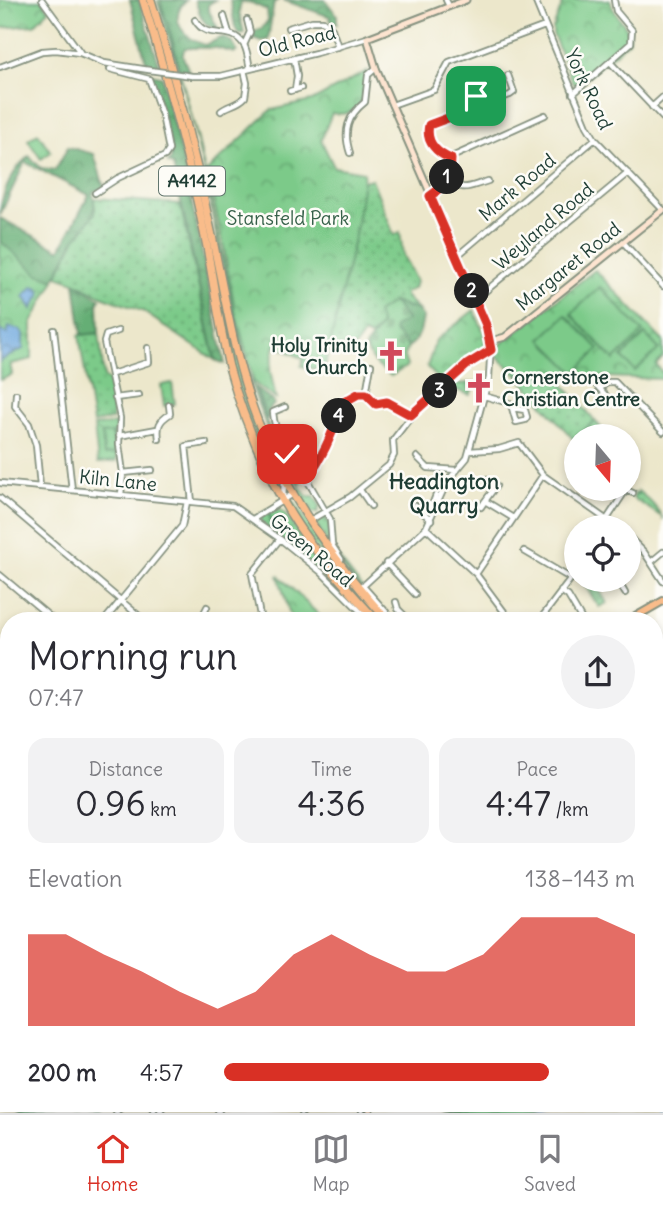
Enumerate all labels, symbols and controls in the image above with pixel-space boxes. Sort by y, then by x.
street label: Old Road [256,20,338,62]
street label: York Road [560,45,618,133]
pin [446,66,506,126]
icon: arrive [457,77,495,115]
street label: Mark Road [474,148,560,226]
pin: 1 [430,160,464,194]
text: 1 [443,164,450,188]
road number: A4142 [159,166,225,196]
street label: Weyland Road [488,177,598,275]
park label: Stansfeld Park [227,206,349,230]
street label: Margaret Road [511,216,625,316]
pin: 2 [454,274,490,308]
text: 2 [466,278,477,302]
place label: Holy Trinity Church [271,333,368,379]
church icon: Holy Trinity Church [374,339,408,373]
place label: Cornerstone Christian Centre [502,365,640,411]
church icon: Cornerstone Christian Centre [462,371,496,405]
pin: 3 [422,374,458,408]
text: 3 [434,378,445,402]
pin: 4 [322,398,356,434]
text: 4 [333,403,344,427]
pin [257,424,317,484]
north arrow [564,424,640,500]
map controls [564,424,641,592]
icon: check [268,435,306,473]
street label: Kiln Lane [78,464,158,496]
district label: Headington Quarry [389,468,499,519]
street label: Green Road [265,508,359,592]
button: locate [564,515,641,592]
text: Morning run [28,633,238,680]
button: share [561,635,635,709]
text: 07:47 [28,683,84,712]
text: Distance [89,757,163,781]
text: Time [311,757,352,781]
text: Pace [517,757,558,781]
text: 0.96 [75,781,146,825]
text: 4:36 [297,781,366,825]
text: 4:47 [486,781,551,825]
text: km [146,797,177,821]
text: /km [551,797,589,821]
text: Elevation [28,864,122,893]
text: 138–143 m [525,864,635,893]
text: 200 m [28,1058,97,1087]
text: 4:57 [140,1058,183,1087]
tab: Home [87,1130,138,1196]
tab: Map [312,1130,350,1196]
tab: Saved [524,1130,576,1196]

